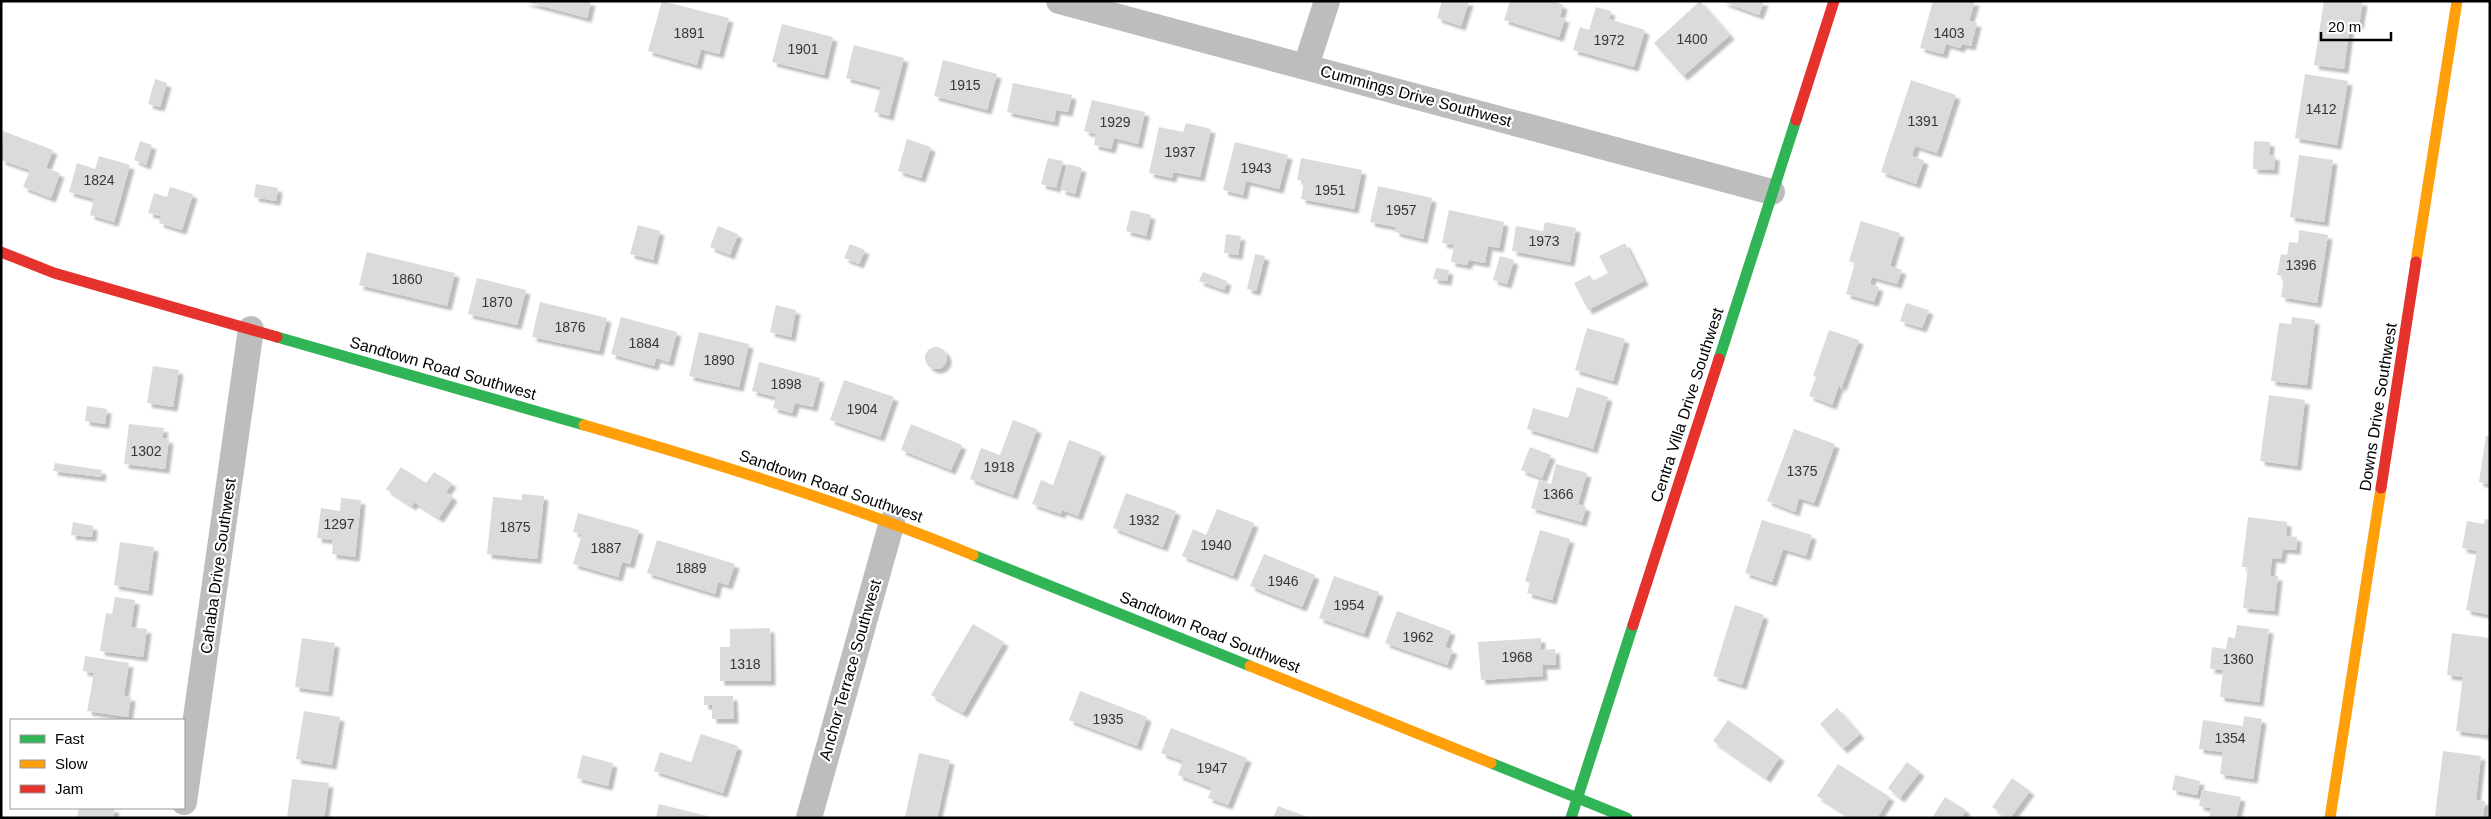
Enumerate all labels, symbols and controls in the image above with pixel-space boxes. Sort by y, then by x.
scale bar [2321,10,2391,42]
text: 20 m [2328,18,2361,35]
house number: 1891 [673,25,705,41]
house number: 1403 [1933,25,1965,41]
house number: 1400 [1676,31,1708,47]
house number: 1972 [1593,32,1625,48]
house number: 1901 [787,41,819,57]
street label: Cummings Drive Southwest [1318,62,1514,130]
house number: 1915 [949,77,981,93]
house number: 1412 [2305,101,2337,117]
house number: 1391 [1907,113,1939,129]
house number: 1929 [1099,114,1131,130]
house number: 1937 [1164,144,1196,160]
house number: 1943 [1240,160,1272,176]
house number: 1824 [83,172,115,188]
house number: 1951 [1314,182,1346,198]
house number: 1957 [1385,202,1417,218]
house number: 1973 [1528,233,1560,249]
house number: 1396 [2285,257,2317,273]
house number: 1860 [391,271,423,287]
house number: 1870 [481,294,513,310]
street label: Centra Villa Drive Southwest [1647,305,1727,504]
house number: 1876 [554,319,586,335]
street label: Downs Drive Southwest [2356,321,2400,492]
street label: Sandtown Road Southwest [348,333,539,403]
house number: 1884 [628,335,660,351]
house number: 1890 [703,352,735,368]
house number: 1898 [770,376,802,392]
house number: 1904 [846,401,878,417]
house number: 1302 [130,443,162,459]
street label: Sandtown Road Southwest [737,447,926,526]
house number: 1918 [983,459,1015,475]
house number: 1375 [1786,463,1818,479]
street label: Cahaba Drive Southwest [197,477,239,655]
house number: 1366 [1542,486,1574,502]
house number: 1932 [1128,512,1160,528]
house number: 1297 [323,516,355,532]
house number: 1875 [499,519,531,535]
house number: 1940 [1200,537,1232,553]
house number: 1887 [590,540,622,556]
house number: 1889 [675,560,707,576]
house number: 1946 [1267,573,1299,589]
street label: Anchor Terrace Southwest [816,577,884,762]
street label: Sandtown Road Southwest [1117,588,1303,676]
house number: 1954 [1333,597,1365,613]
house number: 1962 [1402,629,1434,645]
house number: 1968 [1501,649,1533,665]
house number: 1360 [2222,651,2254,667]
house number: 1318 [729,656,761,672]
house number: 1935 [1092,711,1124,727]
legend [10,719,185,809]
text: Fast [55,730,85,747]
house number: 1354 [2214,730,2246,746]
text: Slow [55,755,88,772]
house number: 1947 [1196,760,1228,776]
text: Jam [55,780,83,797]

